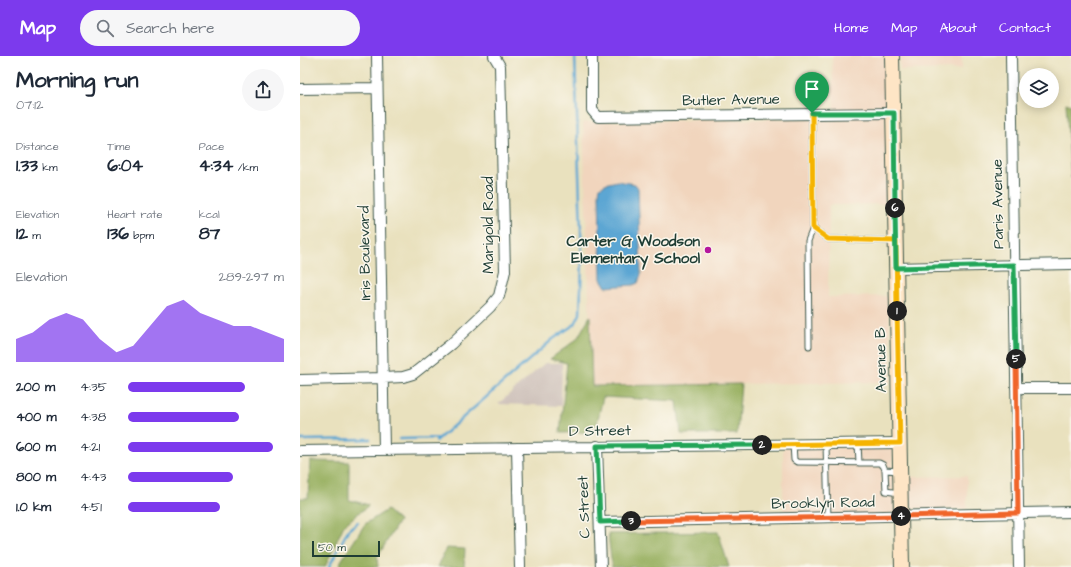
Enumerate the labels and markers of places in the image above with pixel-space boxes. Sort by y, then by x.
pin [795,72,829,113]
pin: 6 [885,198,905,218]
place label: Carter G Woodson Elementary School [566,231,701,270]
marker: Carter G Woodson Elementary School [703,245,713,255]
pin: 1 [887,301,907,321]
pin: 5 [1006,349,1026,369]
pin: 2 [752,435,772,455]
pin: 4 [891,506,911,526]
pin: 3 [621,511,641,531]

